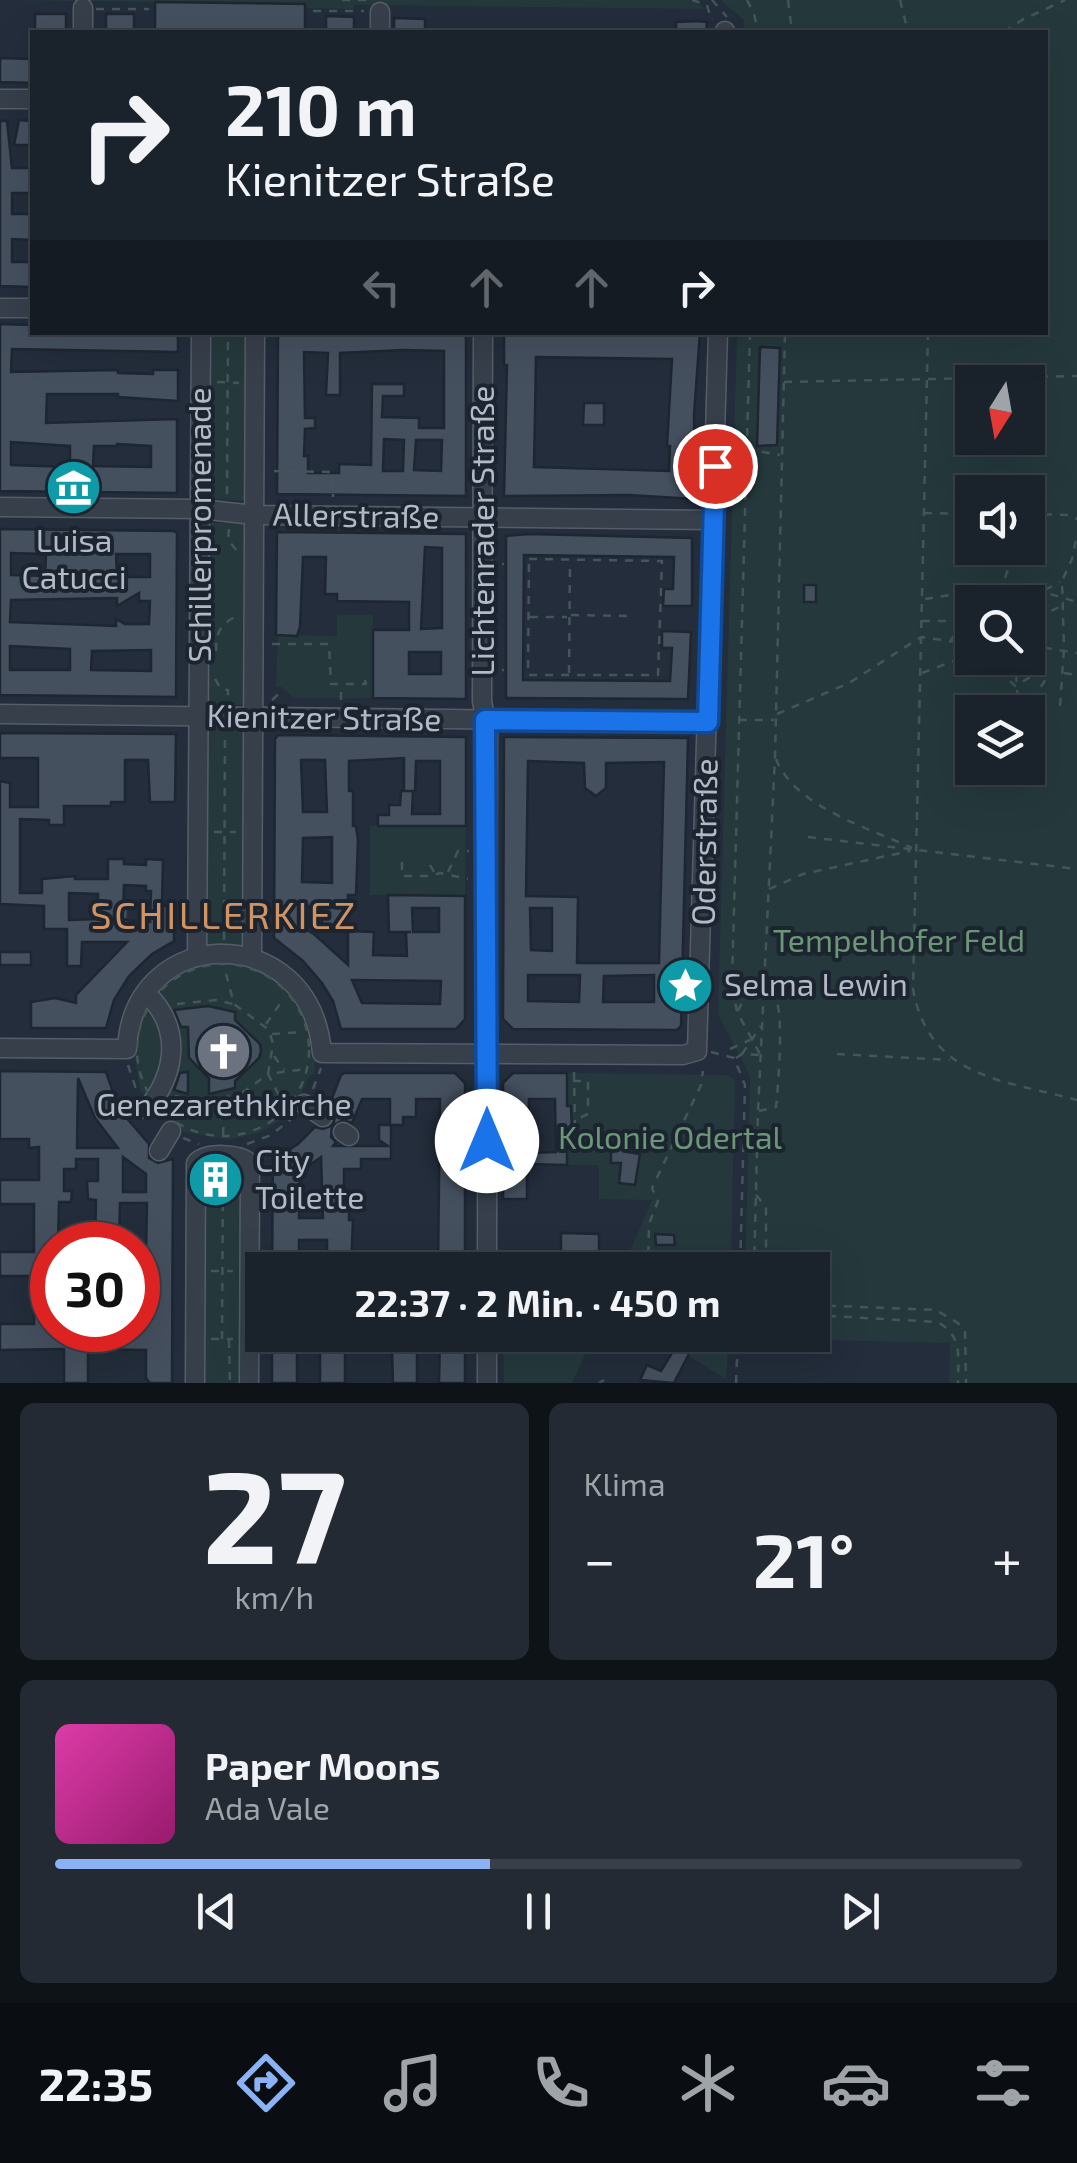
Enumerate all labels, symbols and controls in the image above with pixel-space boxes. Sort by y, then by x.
text: 210 m [225,66,417,150]
icon: right [60,70,190,200]
text: Kienitzer Straße [225,151,555,205]
icon: left [354,260,409,315]
icon: ahead [459,260,514,315]
icon: ahead [564,260,619,315]
icon: right [669,260,724,315]
north arrow [955,365,1045,455]
map controls [955,365,1045,785]
street label: Lichtenrader Straße [462,386,500,676]
street label: Schillerpromenade [179,387,217,663]
pin [673,424,758,509]
icon: arrive [688,439,743,494]
museum icon: Luisa Catucci [44,457,104,517]
button: sound [955,475,1045,565]
street label: Allerstraße [272,494,440,534]
place label: Luisa Catucci [21,520,127,595]
button: search [955,585,1045,675]
street label: Kienitzer Straße [206,695,442,737]
button: layers [955,695,1045,785]
street label: Oderstraße [683,758,723,926]
district label: SCHILLERKIEZ [90,891,358,937]
park label: Tempelhofer Feld [773,920,1025,958]
place icon: Selma Lewin [655,955,715,1015]
place label: Selma Lewin [724,964,908,1002]
church icon: Genezarethkirche [194,1021,254,1081]
place label: Genezarethkirche [96,1084,352,1122]
position arrow [435,1089,539,1193]
park label: Kolonie Odertal [558,1117,783,1155]
place label: City Toilette [255,1140,364,1215]
building icon: City Toilette [186,1149,246,1209]
speed limit sign: 30 [30,1222,160,1352]
text: 22:37 · 2 Min. · 450 m [355,1279,720,1325]
text: 27 [202,1434,346,1590]
text: Klima [584,1464,665,1502]
text: 21° [753,1513,855,1603]
text: − [584,1525,616,1591]
text: + [992,1525,1022,1591]
text: km/h [235,1577,314,1615]
text: Paper Moons [205,1742,441,1788]
text: Ada Vale [205,1788,330,1826]
icon: previous [189,1884,244,1939]
icon: pause [511,1884,566,1939]
icon: next [833,1884,888,1939]
icon: directions [231,2048,301,2118]
icon: music [378,2048,448,2118]
icon: phone [526,2048,596,2118]
icon: climate [673,2048,743,2118]
icon: car [821,2048,891,2118]
icon: filters [968,2048,1038,2118]
text: 22:35 [39,2056,153,2110]

